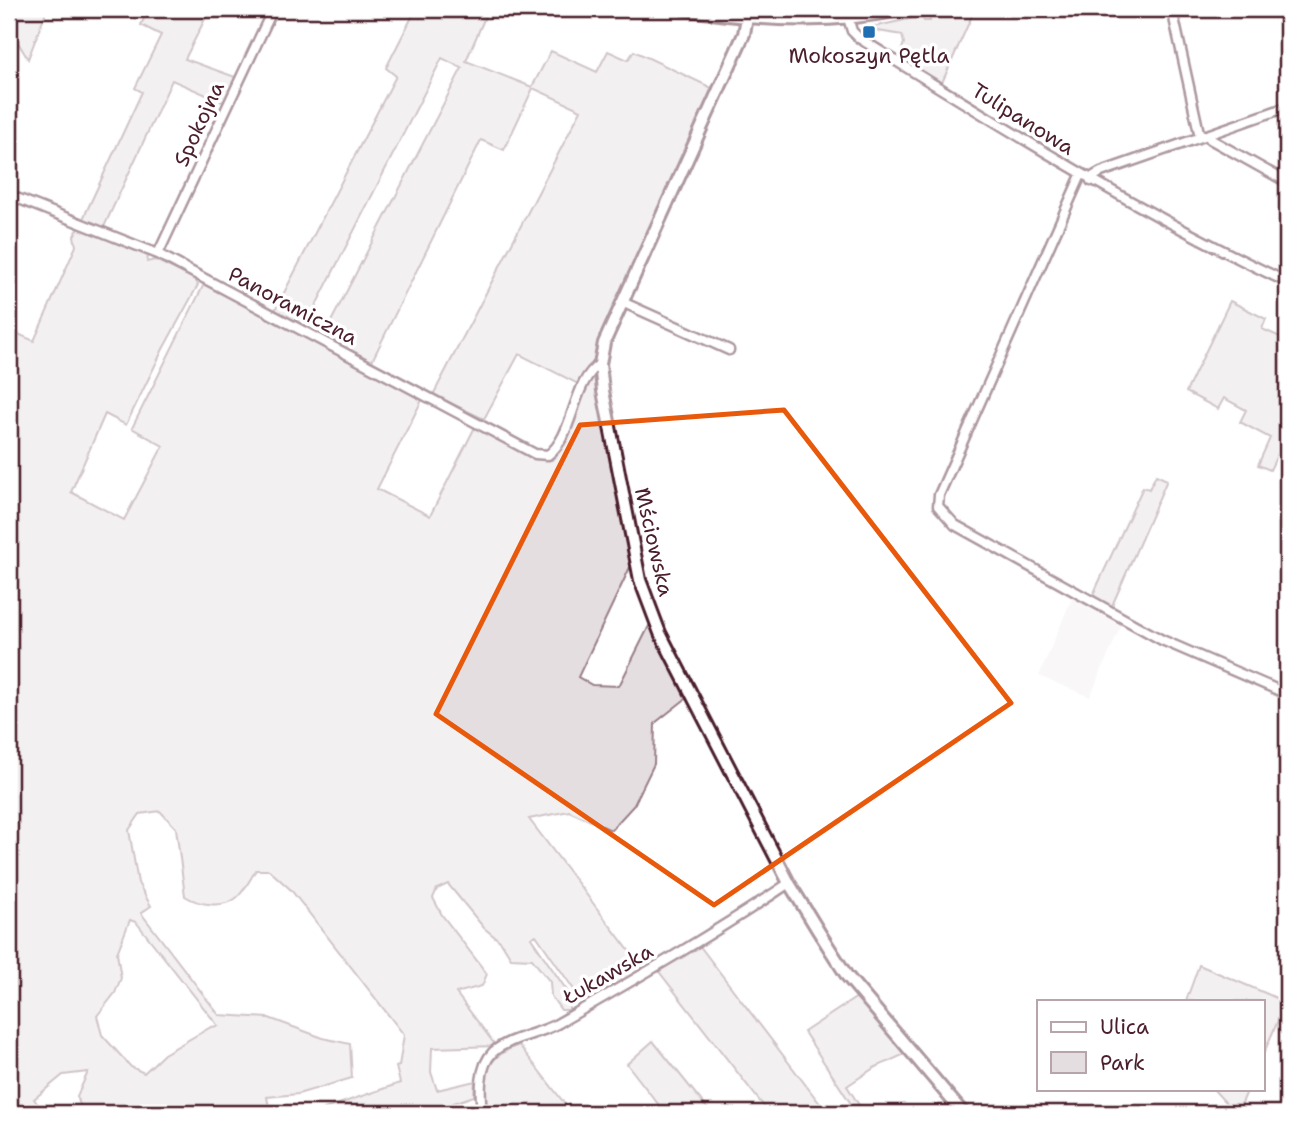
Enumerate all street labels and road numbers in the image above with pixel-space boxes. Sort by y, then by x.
street label: Tulipanowa [966,76,1080,162]
street label: Spokojna [167,77,231,171]
street label: Panoramiczna [223,260,363,352]
street label: Mściowska [628,485,680,599]
street label: Łukawska [557,937,658,1011]

